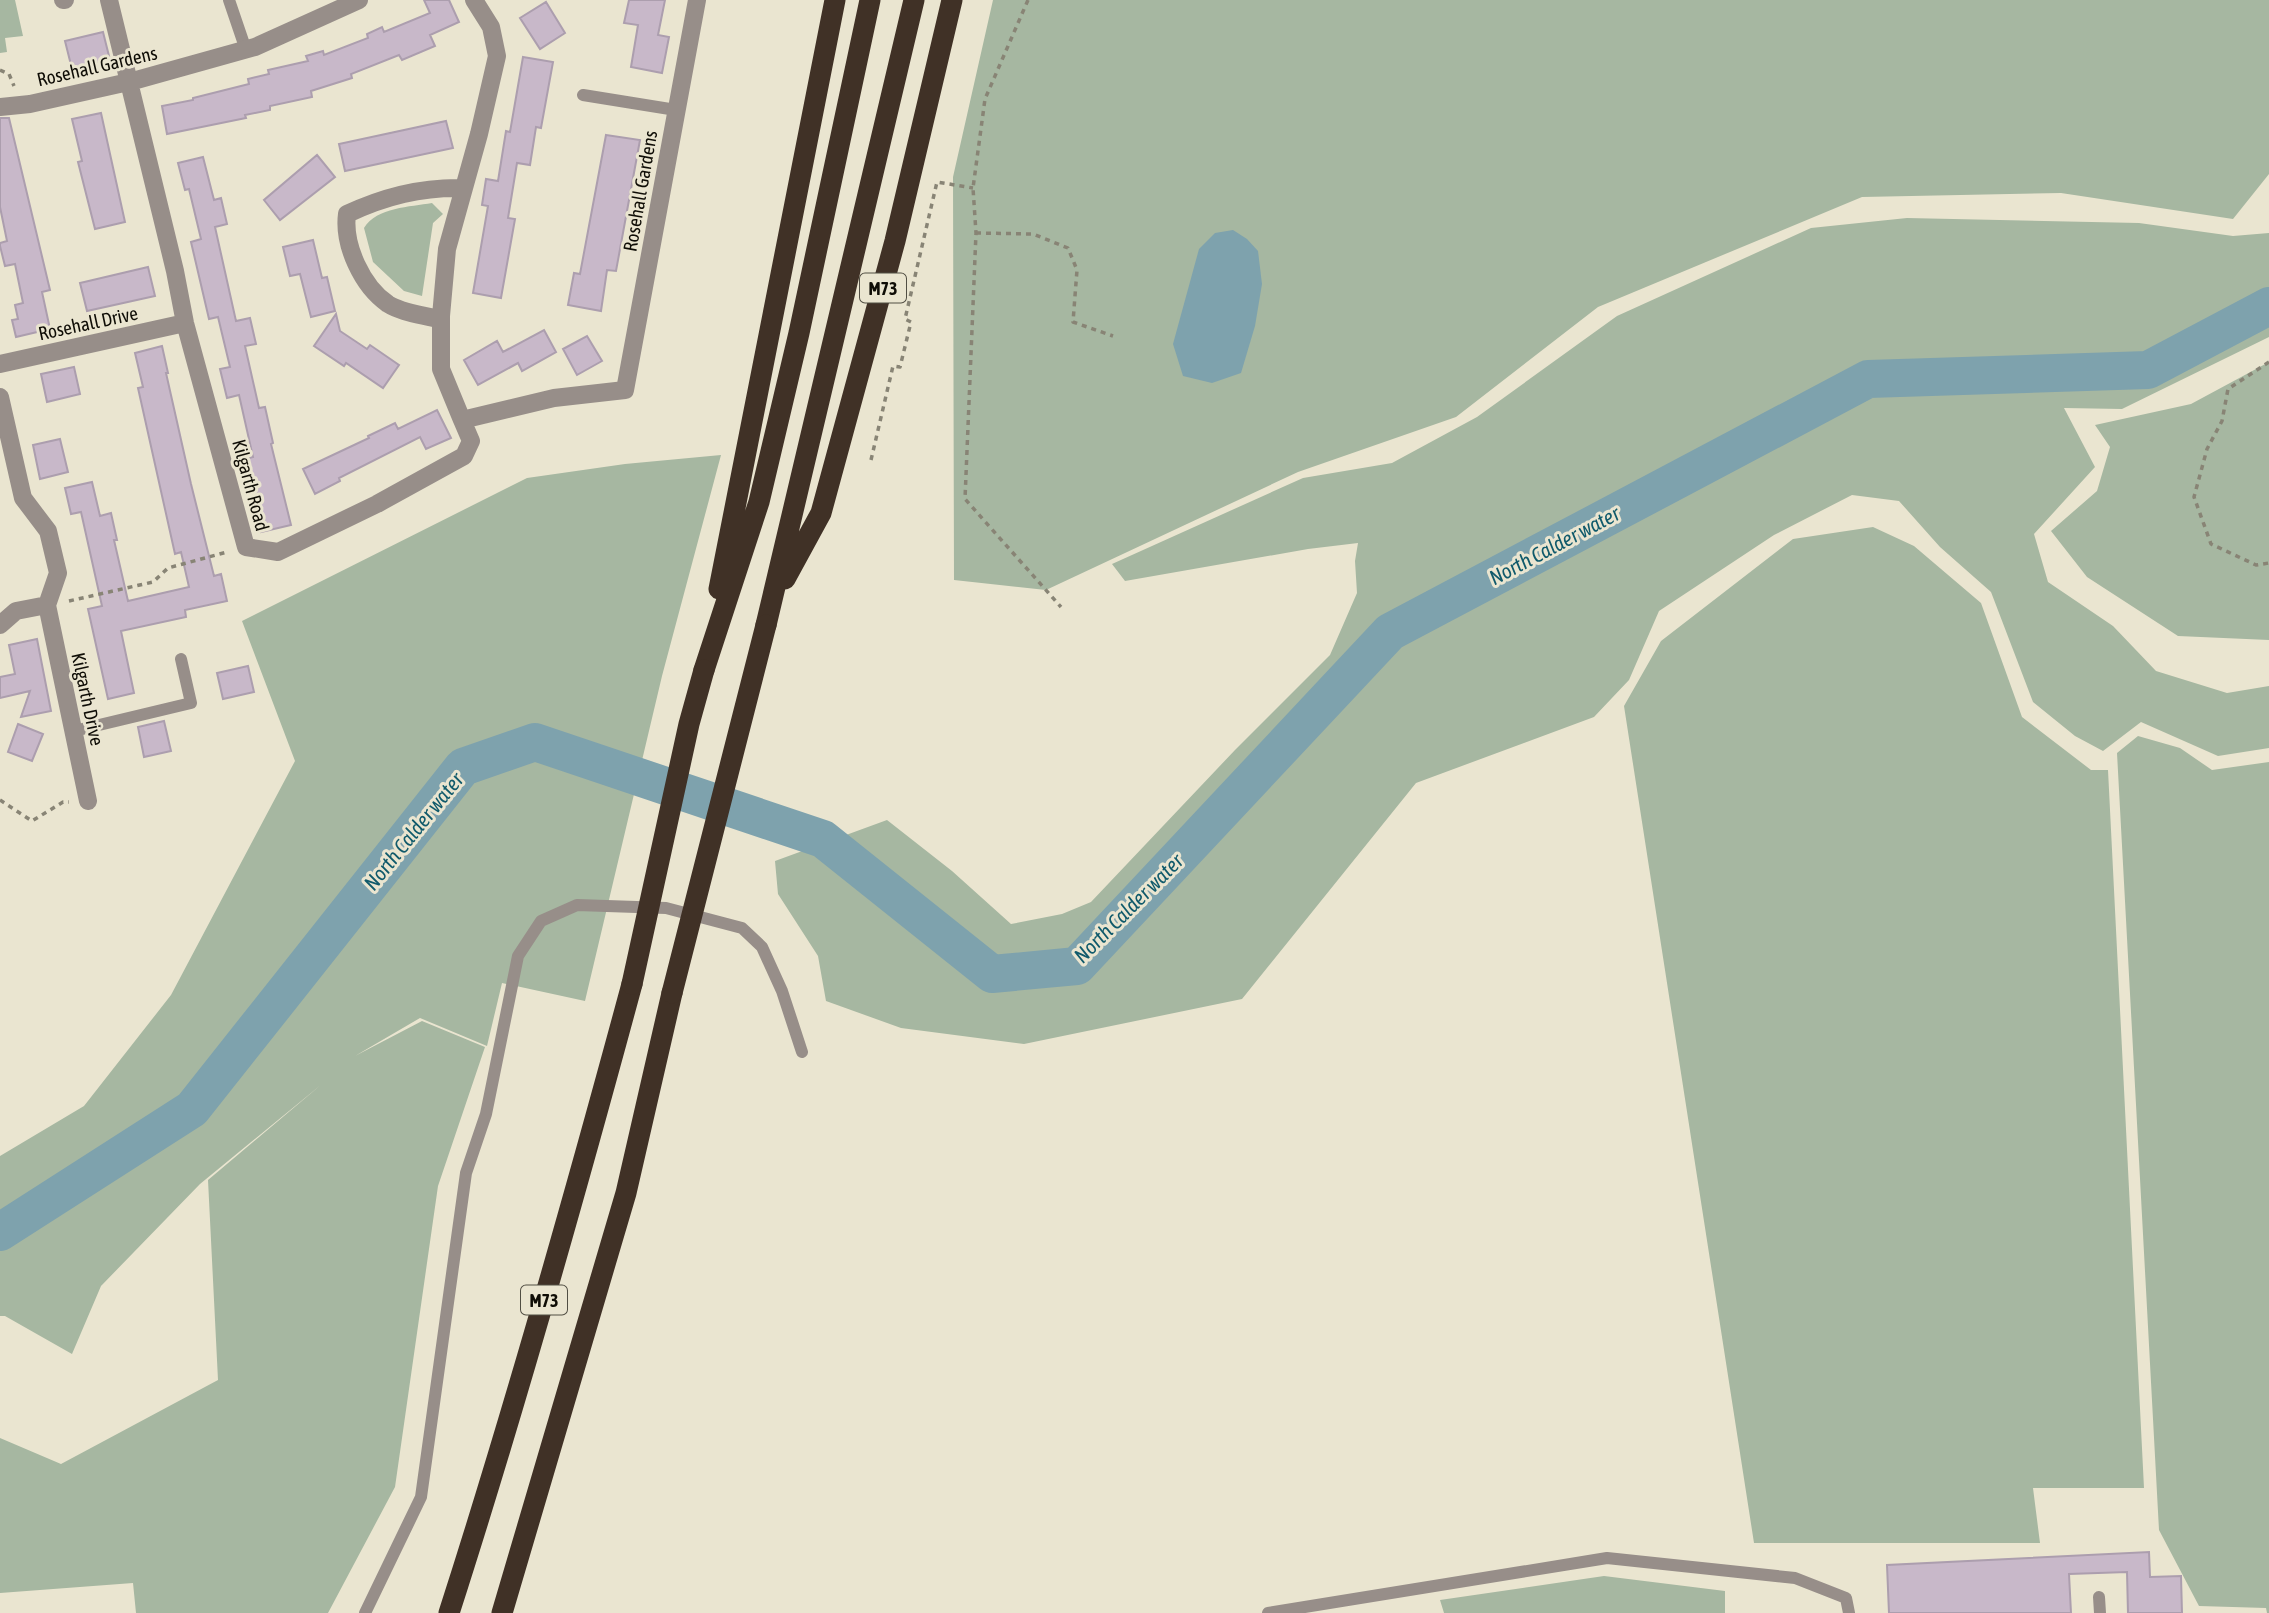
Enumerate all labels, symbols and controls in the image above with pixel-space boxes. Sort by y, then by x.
street label: Rosehall Gardens [35,41,159,91]
street label: Rosehall Gardens [619,128,662,253]
road number: M73 [860,274,906,302]
street label: Rosehall Drive [36,302,140,344]
street label: Kilgarth Road [228,437,274,533]
water label: North Calder water [1485,500,1624,589]
street label: Kilgarth Drive [67,650,109,748]
water label: North Calder water [358,767,468,895]
water label: North Calder water [1069,848,1188,967]
road number: M73 [521,1286,567,1315]

